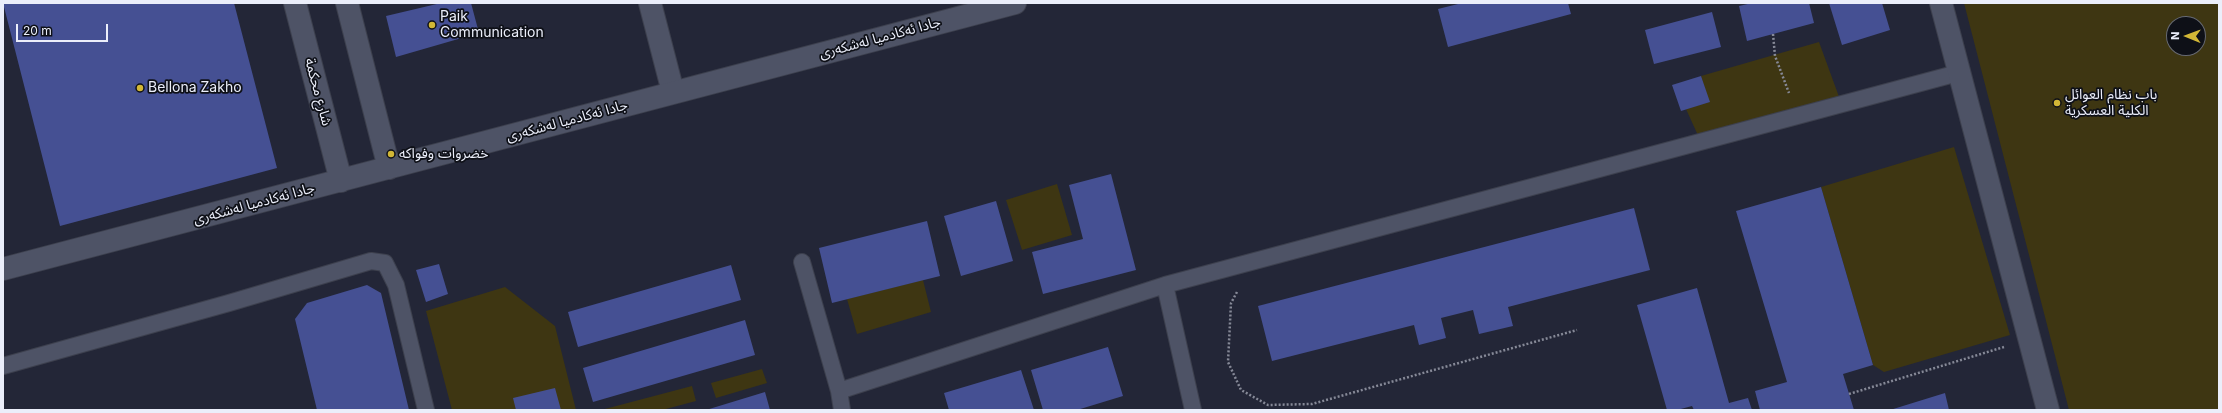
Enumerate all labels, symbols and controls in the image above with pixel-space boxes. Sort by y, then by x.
place label: Paik Communication [440,9,544,42]
street label: جادا ئه‌كادميا له‌شكه‌رى [817,14,943,62]
scale bar [18,16,110,42]
north arrow [2166,16,2206,56]
marker: Paik Communication [427,20,437,30]
text: 20 m [23,23,52,38]
text: N [2168,31,2182,40]
street label: شارع محكمة [301,56,335,128]
place label: Bellona Zakho [148,80,242,96]
marker: Bellona Zakho [135,83,145,93]
place label: باب نظام العوائل الكلية العسكرية [2065,87,2157,120]
street label: جادا ئه‌كادميا له‌شكه‌رى [504,97,630,145]
marker: باب نظام العوائل الكلية العسكرية [2052,98,2062,108]
place label: خضروات وفواكه [399,146,489,162]
marker: خضروات وفواكه [386,149,396,159]
street label: جادا ئه‌كادميا له‌شكه‌رى [191,180,317,228]

